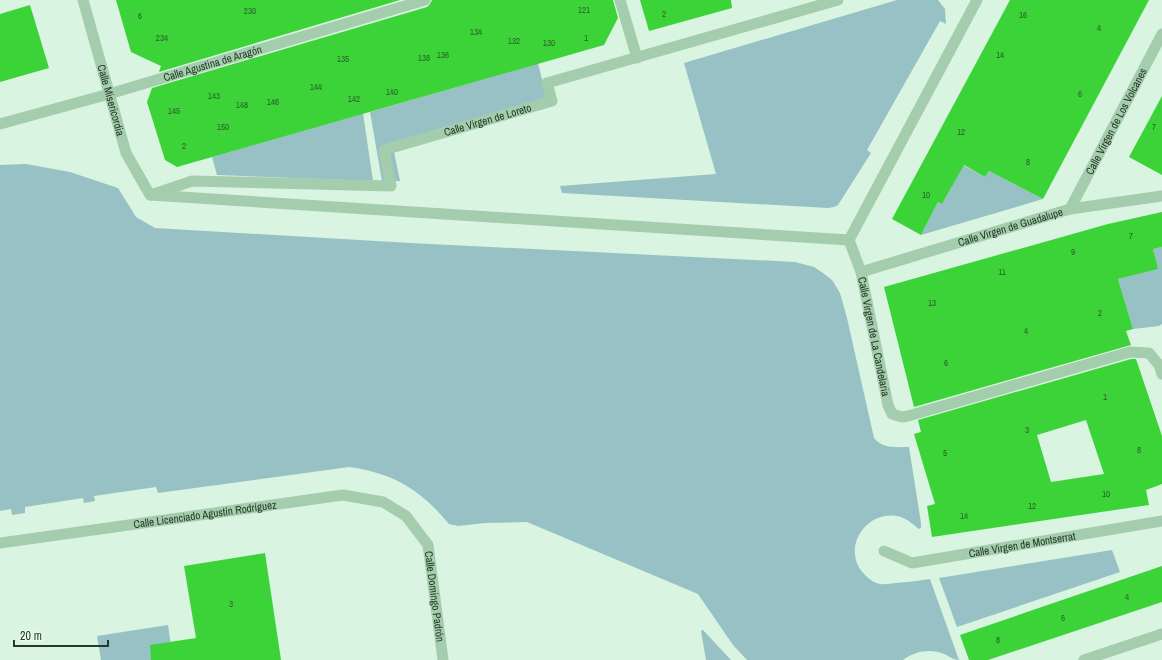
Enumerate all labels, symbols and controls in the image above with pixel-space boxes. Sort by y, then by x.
house number: 121 [578,4,590,16]
house number: 230 [244,5,256,17]
house number: 2 [662,8,666,20]
house number: 16 [1019,9,1027,21]
house number: 6 [138,10,142,22]
house number: 4 [1097,22,1101,34]
house number: 134 [470,26,482,38]
house number: 234 [156,32,168,44]
house number: 1 [584,32,588,44]
house number: 132 [508,35,520,47]
house number: 130 [543,37,555,49]
street label: Calle Agustina de Aragón [162,42,263,84]
house number: 136 [437,49,449,61]
house number: 14 [996,49,1004,61]
house number: 138 [418,52,430,64]
house number: 135 [337,53,349,65]
street label: Calle Misericordia [94,63,128,137]
street label: Calle Virgen de Los Volcanes [1082,65,1150,177]
house number: 144 [310,81,322,93]
house number: 140 [386,86,398,98]
house number: 6 [1078,88,1082,100]
house number: 143 [208,90,220,102]
house number: 142 [348,93,360,105]
house number: 146 [267,96,279,108]
house number: 148 [236,99,248,111]
street label: Calle Virgen de Loreto [442,100,533,139]
house number: 145 [168,105,180,117]
house number: 150 [217,121,229,133]
house number: 7 [1152,121,1156,133]
house number: 12 [957,126,965,138]
house number: 2 [182,140,186,152]
house number: 8 [1026,156,1030,168]
house number: 10 [922,189,930,201]
street label: Calle Virgen de Guadalupe [956,205,1065,249]
house number: 7 [1129,230,1133,242]
house number: 9 [1071,246,1075,258]
house number: 11 [998,266,1006,278]
street label: Calle Virgen de La Candelaria [855,276,893,397]
house number: 13 [928,297,936,309]
house number: 2 [1098,307,1102,319]
house number: 4 [1024,325,1028,337]
house number: 6 [944,357,948,369]
house number: 1 [1103,391,1107,403]
house number: 3 [1025,424,1029,436]
house number: 8 [1137,444,1141,456]
house number: 5 [943,447,947,459]
house number: 10 [1102,488,1110,500]
street label: Calle Licenciado Agustín Rodríguez [133,497,278,531]
house number: 12 [1028,500,1036,512]
house number: 14 [960,510,968,522]
street label: Calle Virgen de Montserrat [968,529,1077,560]
street label: Calle Domingo Padrón [422,550,448,643]
house number: 4 [1125,591,1129,603]
house number: 3 [229,598,233,610]
house number: 6 [1061,612,1065,624]
scale bar [14,622,108,648]
text: 20 m [20,628,42,644]
house number: 8 [996,634,1000,646]

